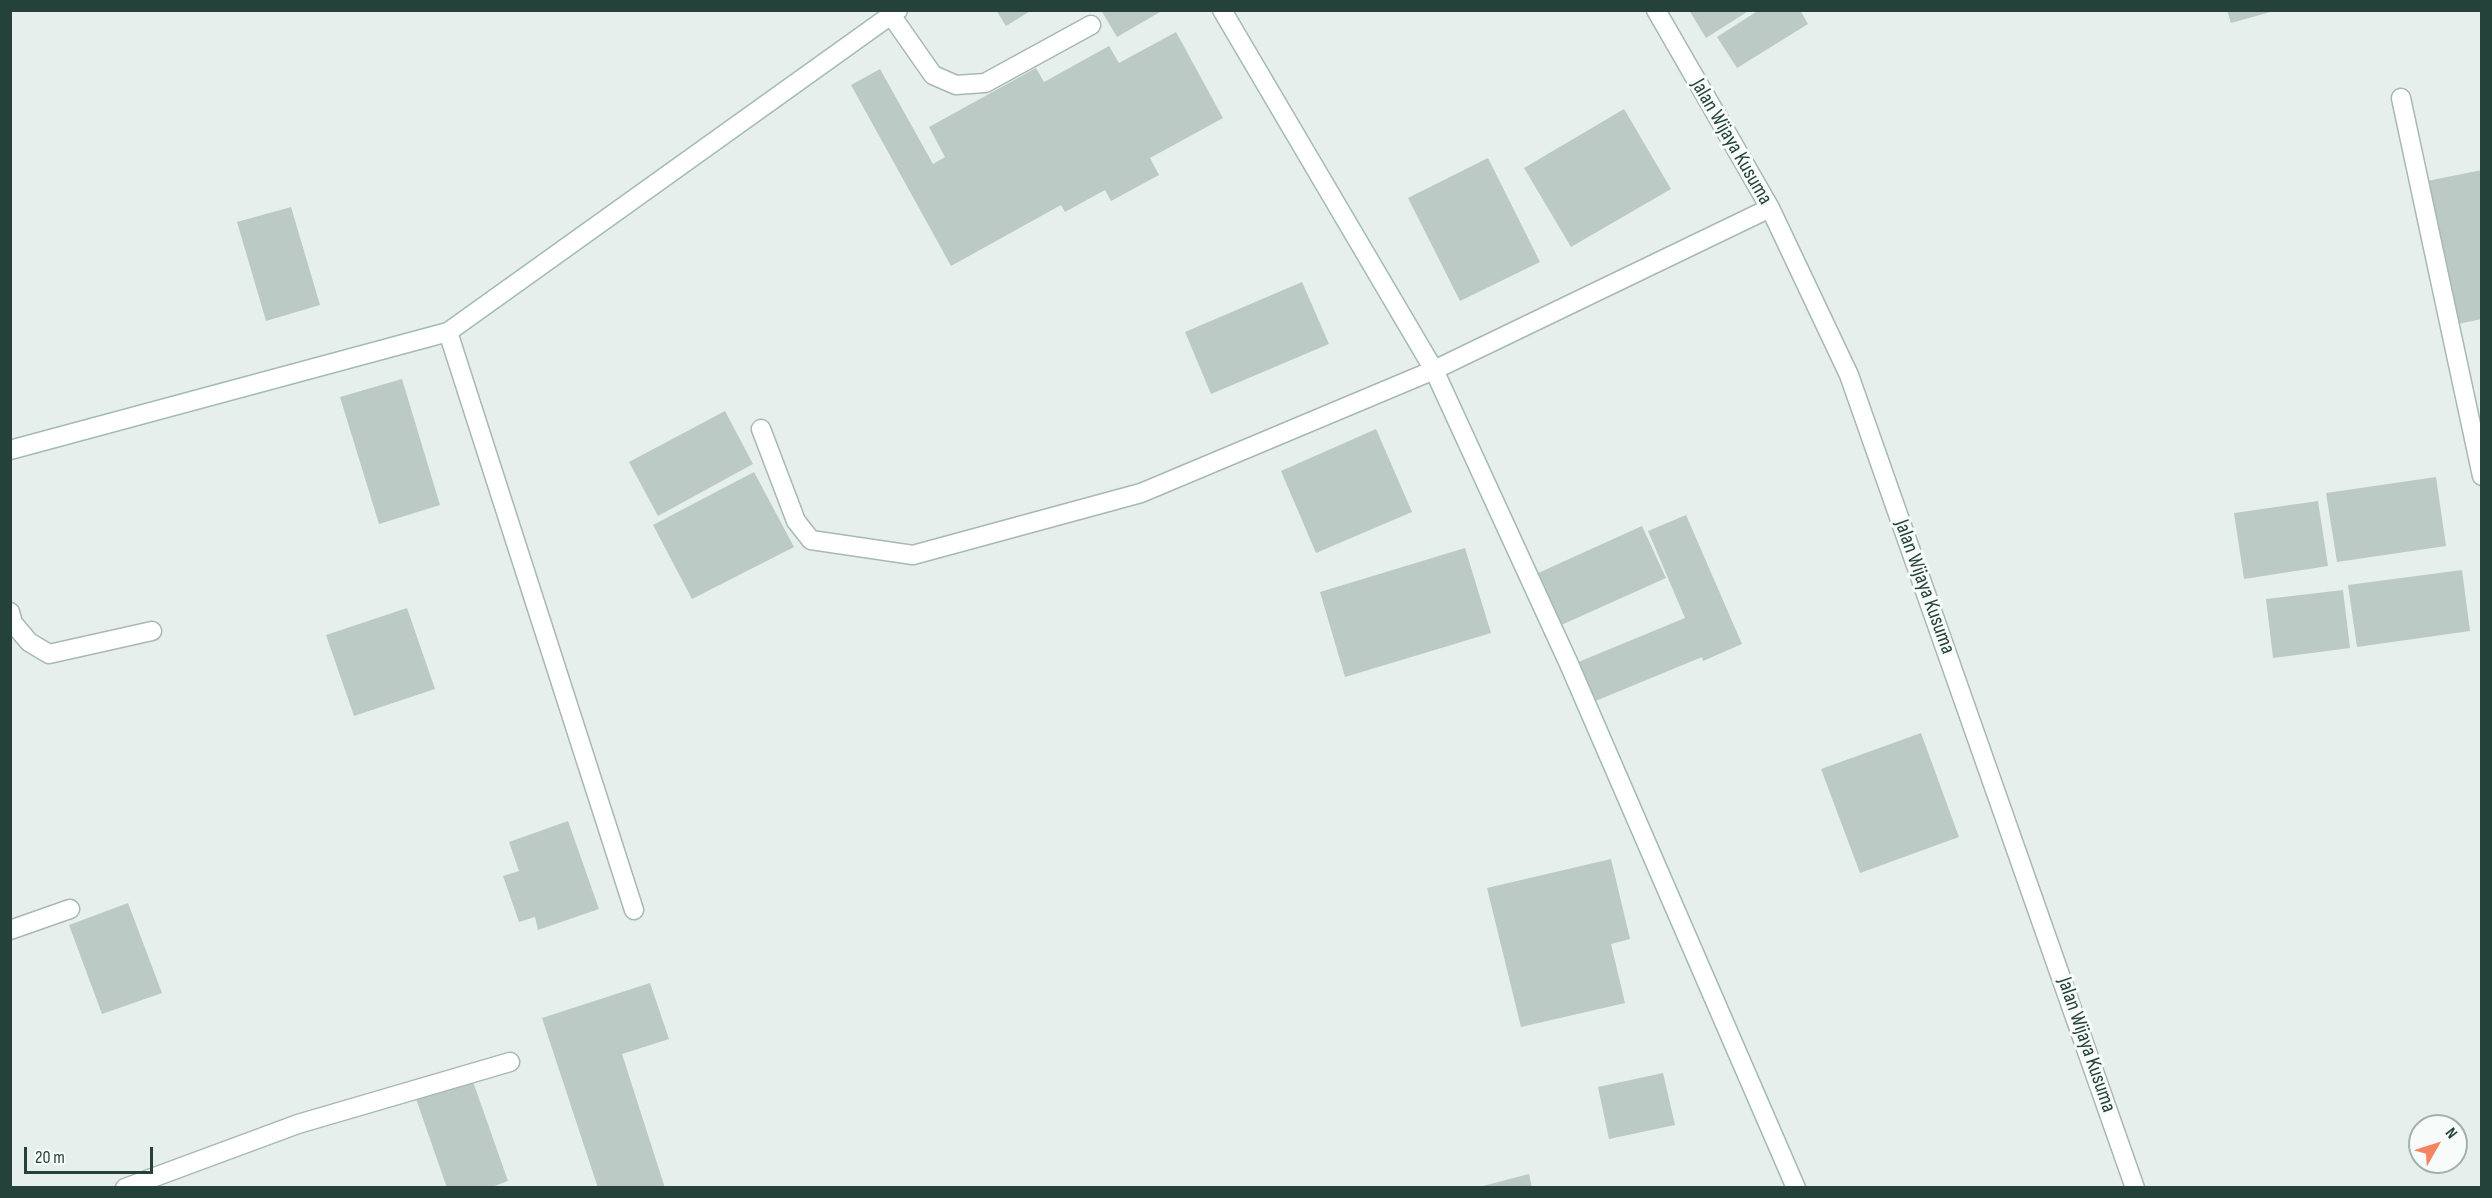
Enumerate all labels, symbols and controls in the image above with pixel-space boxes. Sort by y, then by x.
street label: Jalan Wijaya Kusuma [1685,75,1777,209]
street label: Jalan Wijaya Kusuma [1888,516,1960,658]
street label: Jalan Wijaya Kusuma [2051,974,2121,1116]
north arrow [2408,1114,2468,1174]
text: N [2441,1124,2461,1143]
scale bar [27,1135,156,1173]
text: 20 m [35,1147,65,1168]

